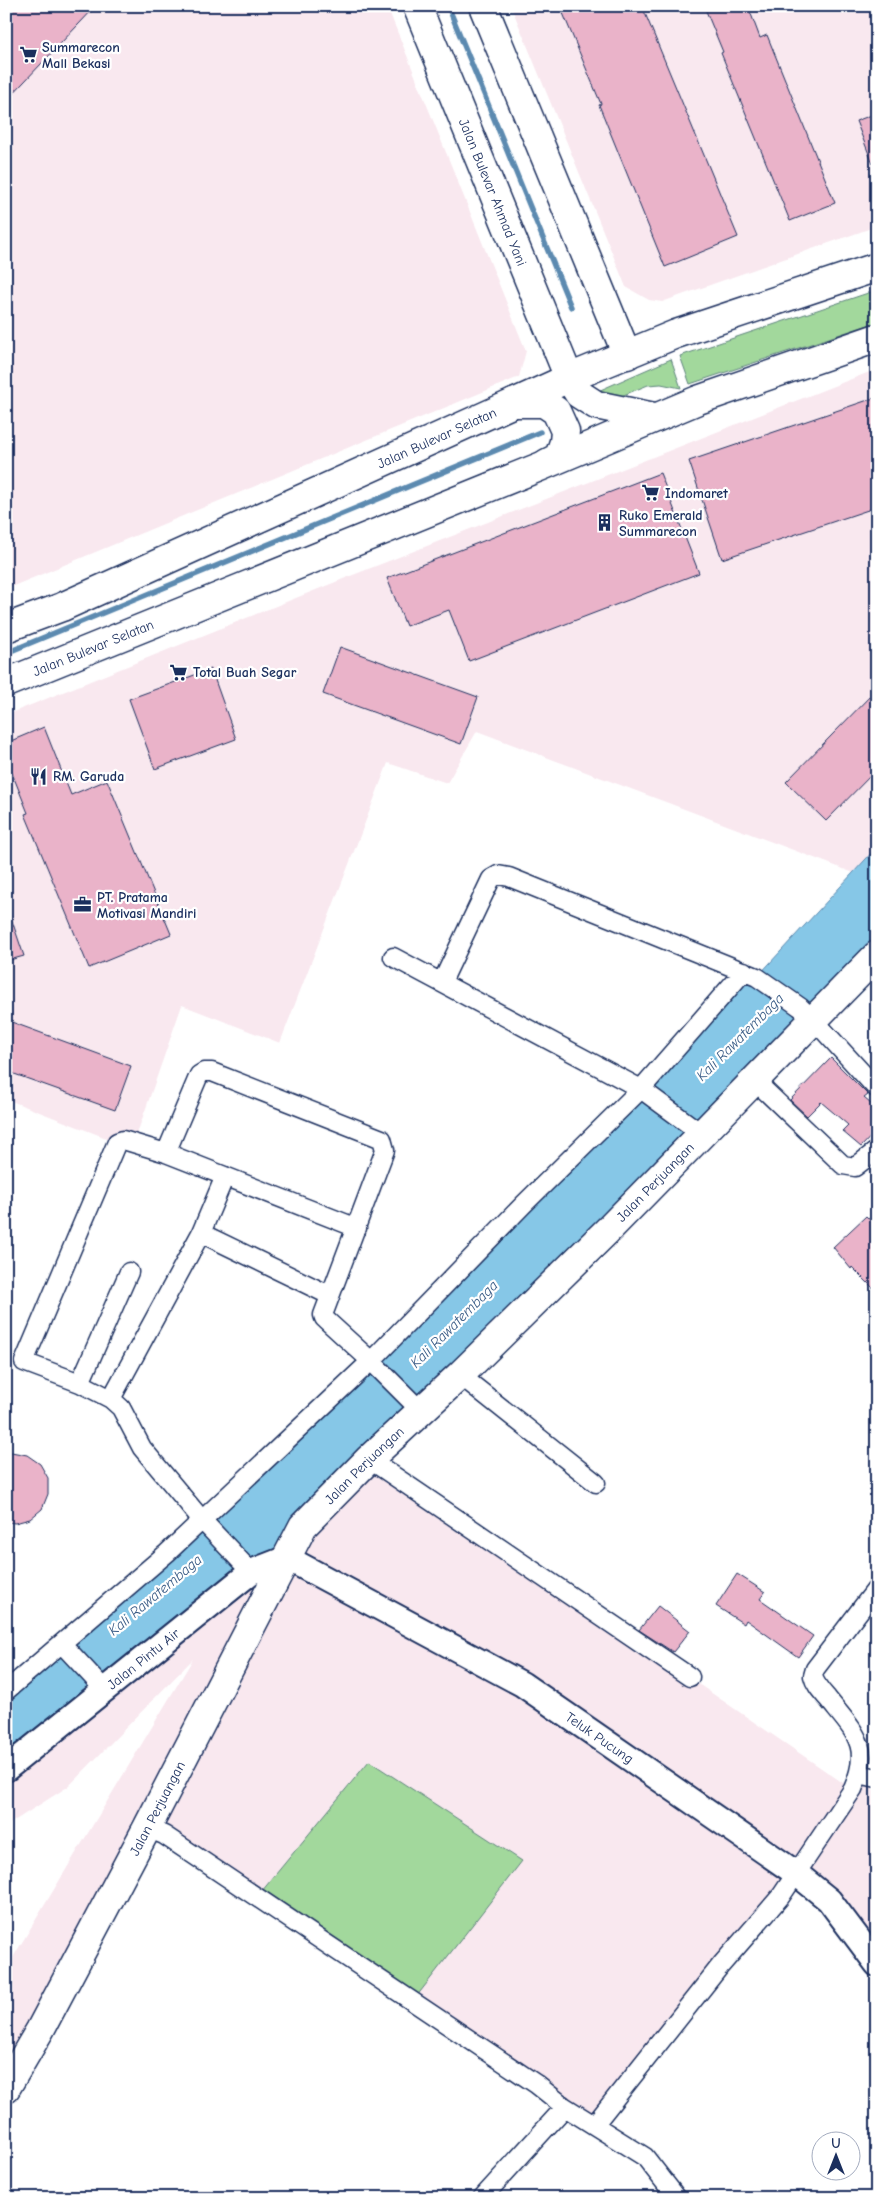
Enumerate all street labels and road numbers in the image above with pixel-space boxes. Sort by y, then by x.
street label: Jalan Bulevar Ahmad Yani [455,116,531,268]
street label: Jalan Bulevar Selatan [374,403,499,472]
street label: Jalan Bulevar Selatan [30,616,156,680]
street label: Jalan Perjuangan [613,1139,697,1225]
street label: Jalan Perjuangan [321,1423,407,1508]
street label: Jalan Pintu Air [104,1624,183,1693]
street label: Teluk Pucung [562,1708,637,1767]
street label: Jalan Perjuangan [126,1758,189,1858]

